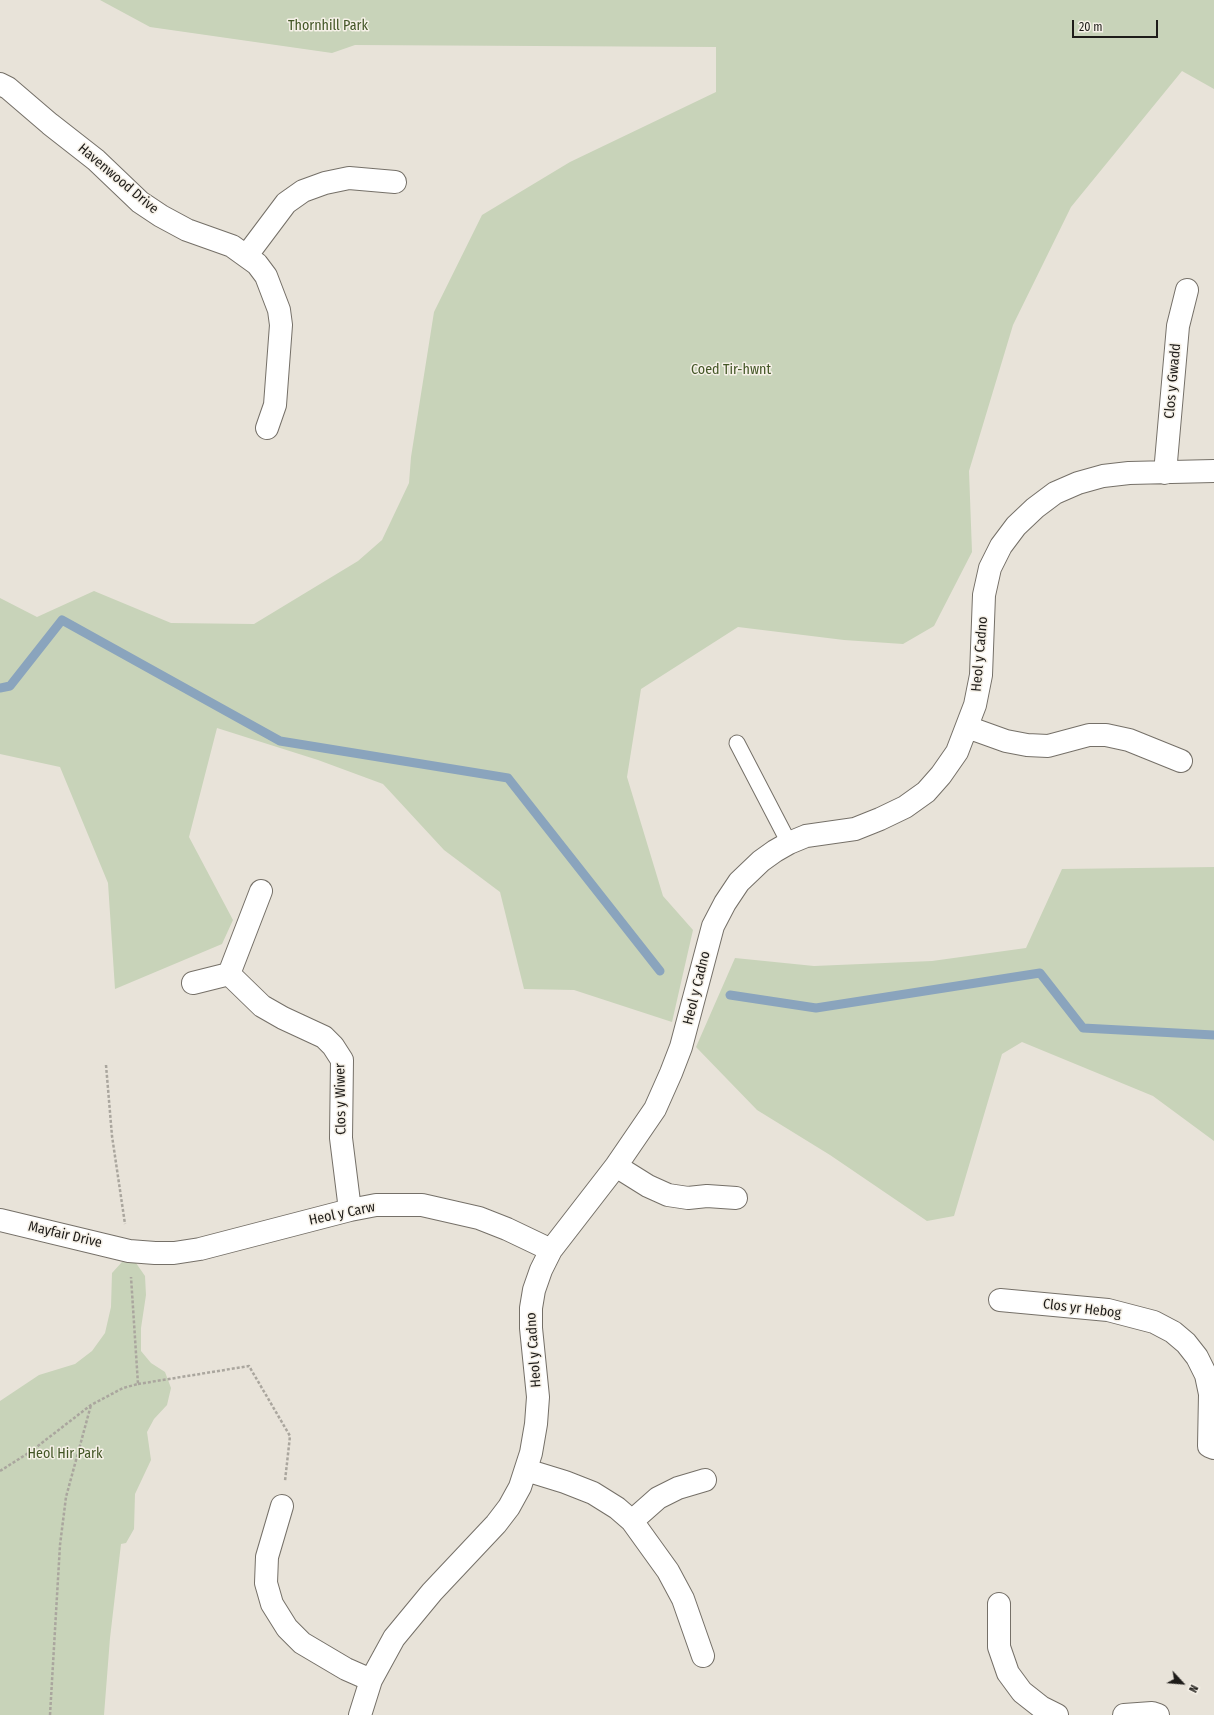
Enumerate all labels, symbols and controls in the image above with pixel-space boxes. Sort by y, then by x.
scale bar [1074,12,1160,38]
park label: Thornhill Park [288,18,368,34]
text: 20 m [1079,20,1103,34]
street label: Havenwood Drive [74,140,162,218]
street label: Clos y Gwadd [1161,343,1185,419]
park label: Coed Tir-hwnt [691,362,771,378]
street label: Heol y Cadno [968,616,992,692]
street label: Heol y Cadno [680,949,714,1027]
street label: Clos y Wiwer [332,1063,350,1135]
street label: Heol y Carw [307,1199,377,1229]
street label: Mayfair Drive [27,1218,103,1252]
street label: Clos yr Hebog [1042,1296,1122,1322]
street label: Heol y Cadno [523,1312,545,1388]
park label: Heol Hir Park [28,1446,102,1462]
north arrow [1162,1663,1202,1703]
text: N [1186,1683,1201,1694]

